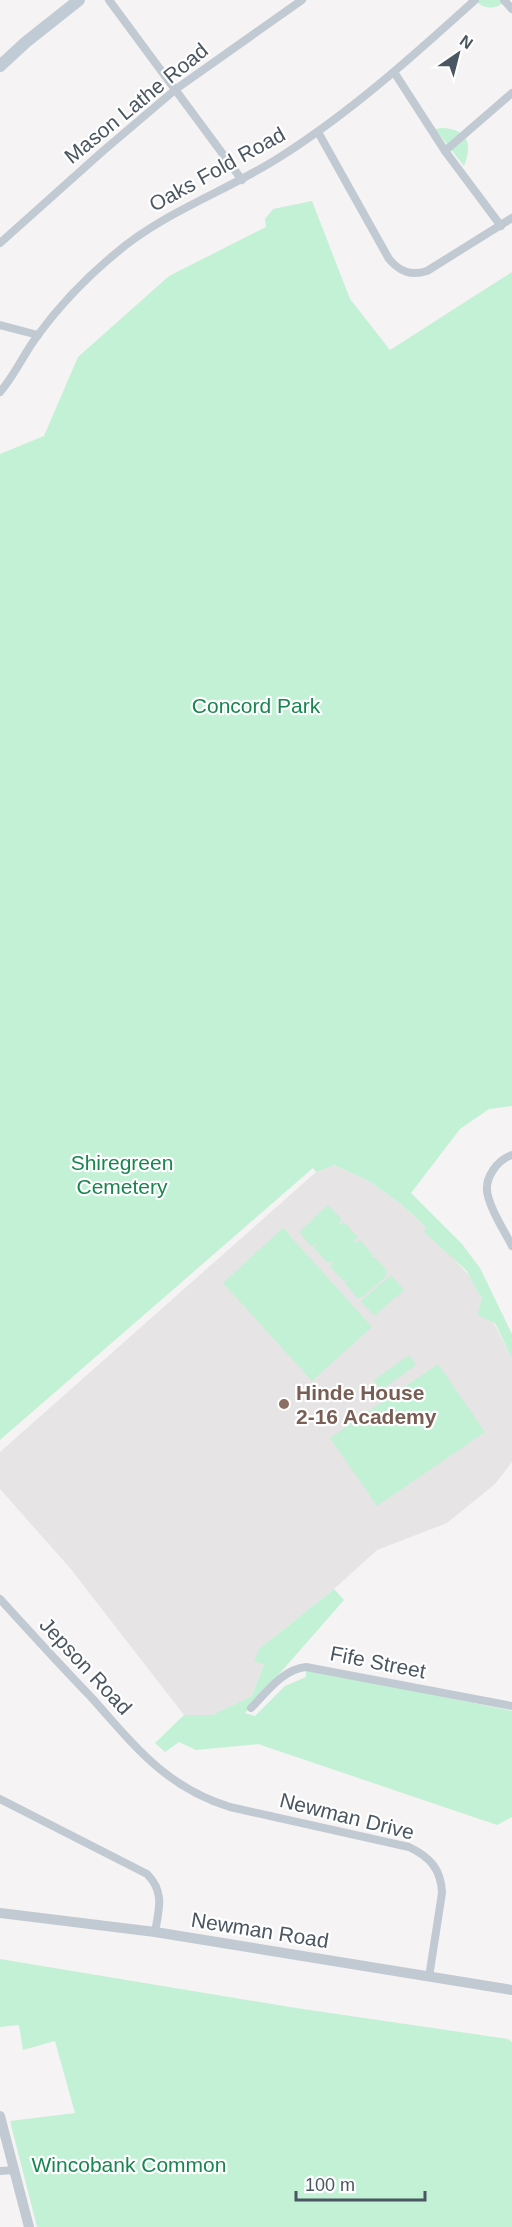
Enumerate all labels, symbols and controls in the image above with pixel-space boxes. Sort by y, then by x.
north arrow [428,24,488,84]
text: N [457,32,476,52]
street label: Mason Lathe Road [60,38,212,168]
street label: Oaks Fold Road [145,122,289,216]
park label: Concord Park [192,694,321,717]
park label: Shiregreen Cemetery [71,1151,173,1198]
place label: Hinde House 2-16 Academy [296,1381,437,1428]
marker: Hinde House 2-16 Academy [277,1397,291,1411]
street label: Jepson Road [35,1613,137,1719]
street label: Fife Street [328,1641,428,1683]
street label: Newman Drive [277,1788,417,1844]
street label: Newman Road [190,1908,330,1952]
park label: Wincobank Common [32,2153,226,2176]
scale bar [296,2164,425,2202]
text: 100 m [305,2175,355,2195]

